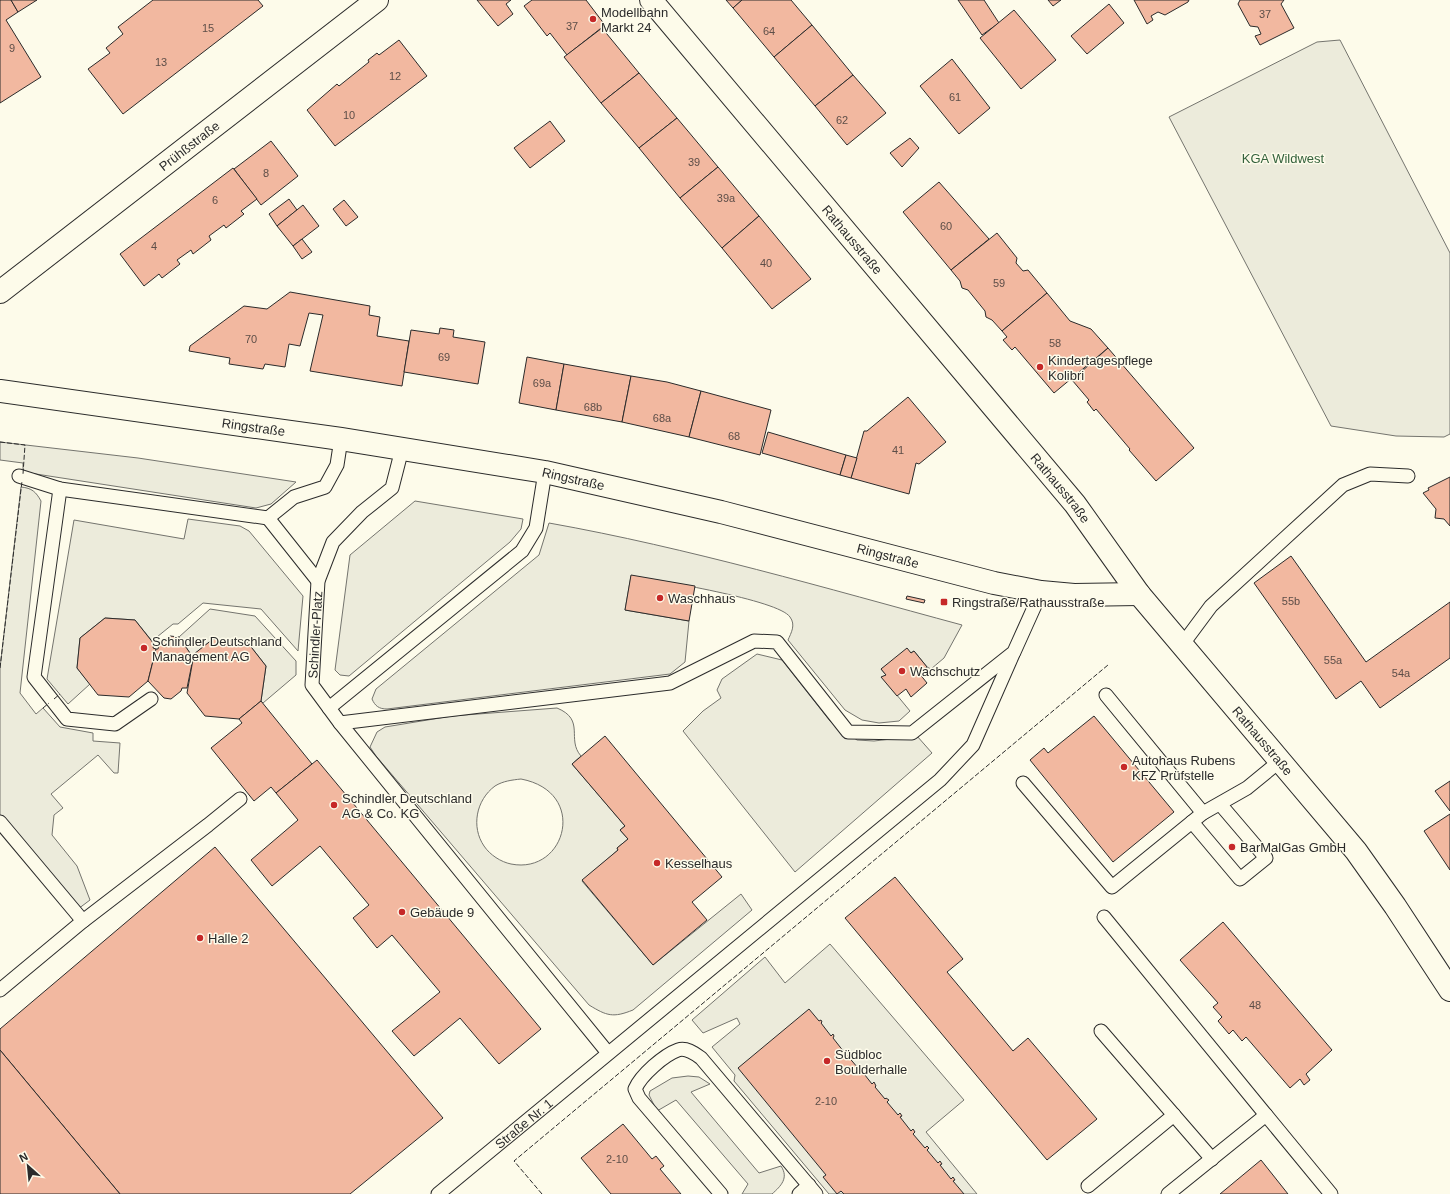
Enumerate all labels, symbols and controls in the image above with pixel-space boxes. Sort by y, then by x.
place label: Modellbahn Markt 24 [601,5,668,35]
house number: 37 [1259,8,1271,20]
marker: Modellbahn Markt 24 [588,14,598,24]
house number: 37 [566,20,578,32]
house number: 15 [202,22,214,34]
house number: 64 [763,25,775,37]
house number: 9 [9,42,15,54]
house number: 13 [155,56,167,68]
house number: 12 [389,70,401,82]
house number: 61 [949,91,961,103]
house number: 10 [343,109,355,121]
house number: 62 [836,114,848,126]
street label: Prühßstraße [156,118,222,174]
park label: KGA Wildwest [1242,151,1325,166]
house number: 39 [688,156,700,168]
house number: 8 [263,167,269,179]
house number: 39a [717,192,736,204]
house number: 6 [212,194,218,206]
street label: Rathausstraße [819,202,885,277]
house number: 60 [940,220,952,232]
house number: 4 [151,240,157,252]
house number: 40 [760,257,772,269]
house number: 59 [993,277,1005,289]
house number: 70 [245,333,257,345]
house number: 58 [1049,337,1061,349]
house number: 69 [438,351,450,363]
place label: Kindertagespflege Kolibri [1048,353,1153,383]
marker: Kindertagespflege Kolibri [1035,362,1045,372]
house number: 69a [533,377,552,389]
house number: 68b [584,401,602,413]
house number: 68a [653,412,672,424]
street label: Ringstraße [221,415,286,439]
house number: 68 [728,430,740,442]
house number: 41 [892,444,904,456]
street label: Rathausstraße [1027,450,1093,526]
street label: Ringstraße [540,465,606,493]
street label: Ringstraße [855,541,921,571]
street label: Schindler-Platz [305,591,325,679]
place label: Waschhaus [668,591,736,606]
marker: Waschhaus [655,593,665,603]
place label: Ringstraße/Rathausstraße [952,595,1104,610]
house number: 55b [1282,595,1300,607]
marker: Ringstraße/Rathausstraße [939,597,949,607]
place label: Schindler Deutschland Management AG [152,634,282,664]
marker: Schindler Deutschland Management AG [139,643,149,653]
house number: 55a [1324,654,1343,666]
place label: Wachschutz [910,664,980,679]
marker: Wachschutz [897,666,907,676]
house number: 54a [1392,667,1411,679]
street label: Rathausstraße [1229,704,1296,778]
place label: Autohaus Rubens KFZ Prüfstelle [1132,753,1236,783]
marker: Autohaus Rubens KFZ Prüfstelle [1119,762,1129,772]
place label: Schindler Deutschland AG & Co. KG [342,791,472,821]
marker: Schindler Deutschland AG & Co. KG [329,800,339,810]
place label: BarMalGas GmbH [1240,840,1346,855]
marker: BarMalGas GmbH [1227,842,1237,852]
place label: Kesselhaus [665,856,733,871]
marker: Kesselhaus [652,858,662,868]
place label: Gebäude 9 [410,905,474,920]
marker: Gebäude 9 [397,907,407,917]
place label: Halle 2 [208,931,248,946]
marker: Halle 2 [195,933,205,943]
house number: 48 [1249,999,1261,1011]
place label: Südbloc Boulderhalle [835,1047,907,1077]
marker: Südbloc Boulderhalle [822,1056,832,1066]
house number: 2-10 [815,1095,837,1107]
street label: Straße Nr. 1 [492,1096,556,1152]
north arrow [8,1146,48,1186]
text: N [17,1150,30,1164]
house number: 2-10 [606,1153,628,1165]

